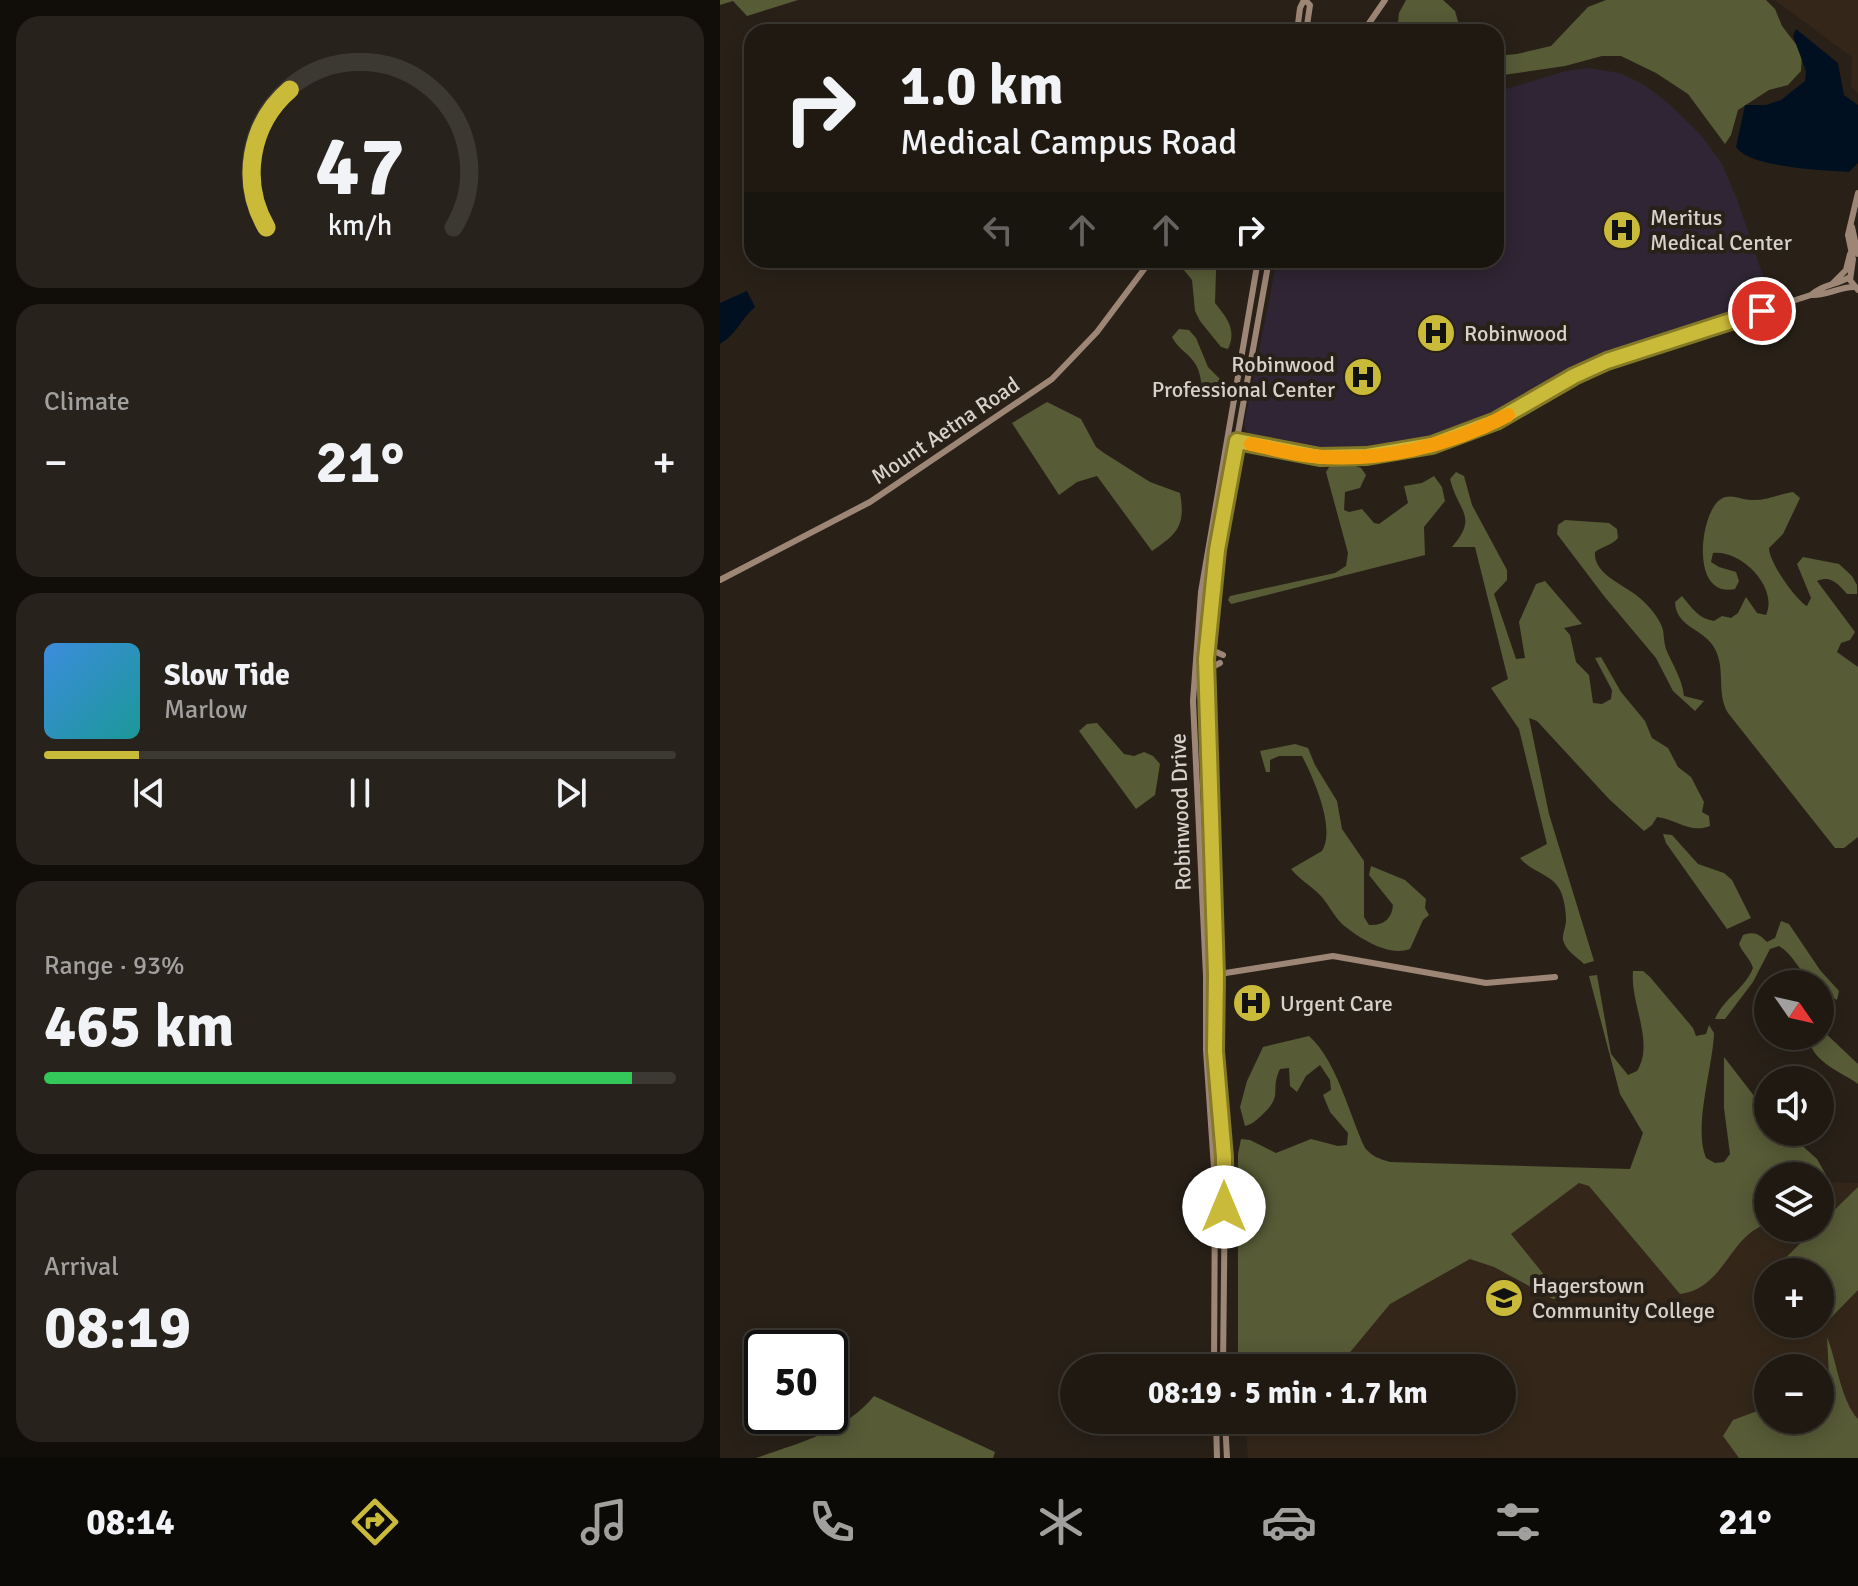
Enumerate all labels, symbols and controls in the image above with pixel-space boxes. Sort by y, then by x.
text: 1.0 km [900,51,1063,120]
icon: right [768,56,872,160]
text: 47 [315,116,405,218]
text: Medical Campus Road [900,120,1237,165]
place label: Meritus Medical Center [1650,204,1792,256]
text: km/h [328,208,392,243]
icon: left [976,208,1020,252]
icon: ahead [1060,208,1104,252]
icon: ahead [1144,208,1188,252]
icon: right [1228,208,1272,252]
hospital icon: Meritus Medical Center [1601,209,1643,251]
pin [1728,277,1796,345]
icon: arrive [1740,289,1784,333]
hospital icon: Robinwood [1415,312,1457,354]
place label: Robinwood [1464,320,1568,347]
place label: Robinwood Professional Center [1152,351,1335,403]
hospital icon: Robinwood Professional Center [1342,356,1384,398]
street label: Mount Aetna Road [866,371,1024,490]
text: Climate [44,386,130,418]
text: 21° [316,426,404,500]
text: − [44,436,68,490]
text: + [652,436,676,490]
text: Slow Tide [164,657,290,694]
text: Marlow [164,694,247,726]
street label: Robinwood Drive [1164,733,1197,891]
icon: previous [127,771,171,815]
icon: pause [338,771,382,815]
icon: next [549,771,593,815]
text: Range · 93% [44,950,185,982]
north arrow [1754,970,1834,1050]
map controls [1754,970,1834,1434]
hospital icon: Urgent Care [1231,982,1273,1024]
text: 465 km [44,990,234,1064]
place label: Urgent Care [1280,990,1393,1017]
button: sound [1754,1066,1834,1146]
button: layers [1754,1162,1834,1242]
position arrow [1182,1165,1266,1249]
text: Arrival [44,1251,119,1283]
button: + [1754,1258,1834,1338]
place label: Hagerstown Community College [1532,1272,1715,1324]
school or university icon: Hagerstown Community College [1483,1277,1525,1319]
text: 08:19 [44,1291,191,1365]
speed limit sign: 50 [744,1330,848,1434]
button: − [1754,1354,1834,1434]
text: 08:19 · 5 min · 1.7 km [1148,1375,1428,1412]
icon: directions [347,1494,403,1550]
icon: music [576,1494,632,1550]
icon: phone [804,1494,860,1550]
icon: climate [1033,1494,1089,1550]
icon: car [1261,1494,1317,1550]
icon: filters [1490,1494,1546,1550]
text: 08:14 [86,1500,175,1545]
text: 21° [1718,1500,1772,1545]

